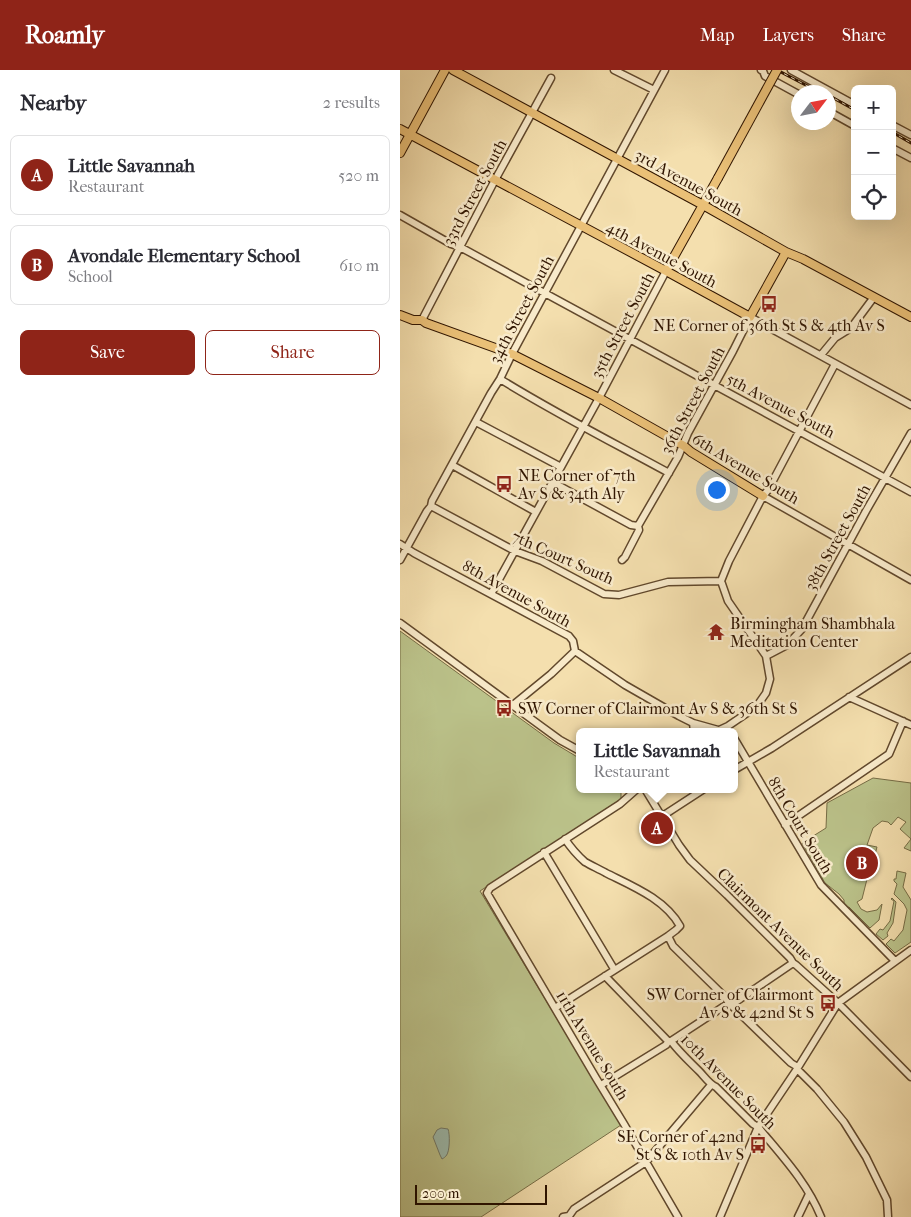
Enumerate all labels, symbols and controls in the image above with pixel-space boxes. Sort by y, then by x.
text: Roamly [25,21,104,49]
text: Map [700,25,734,46]
text: Layers [762,25,814,46]
text: Share [842,25,886,46]
north arrow [791,85,836,130]
map controls [851,85,896,220]
button: + [851,85,896,130]
text: Nearby [20,91,86,115]
text: 2 results [323,93,380,112]
button: − [851,130,896,175]
street label: 33rd Street South [438,136,510,249]
street label: 3rd Avenue South [632,145,746,220]
text: Little Savannah [68,155,195,177]
text: A [32,166,42,185]
text: 520 m [338,166,379,185]
button: locate [851,175,896,220]
text: Restaurant [68,177,144,196]
street label: 4th Avenue South [603,217,720,292]
text: Avondale Elementary School [68,245,300,267]
street label: 34th Street South [485,252,558,367]
text: B [32,256,42,275]
text: 610 m [339,256,379,275]
text: School [68,267,113,286]
street label: 35th Street South [587,269,658,381]
bus stop icon: NE Corner of 36th St S & 4th Av S [759,294,779,314]
place label: NE Corner of 36th St S & 4th Av S [653,316,885,335]
button: Save [20,330,195,375]
button: Share [205,330,380,375]
street label: 36th Street South [656,343,729,457]
street label: 5th Avenue South [723,369,838,442]
street label: 6th Avenue South [689,429,803,508]
place label: NE Corner of 7th Av S & 34th Aly [517,466,635,503]
bus stop icon: NE Corner of 7th Av S & 34th Aly [494,474,514,494]
your location [704,477,730,503]
street label: 38th Street South [800,481,874,594]
street label: 7th Court South [509,526,617,588]
street label: 8th Avenue South [459,556,574,631]
place label: Birmingham Shambhala Meditation Center [730,614,896,651]
temple icon: Birmingham Shambhala Meditation Center [706,622,726,642]
bus stop icon: SW Corner of Clairmont Av S & 36th St S [494,698,514,718]
place label: SW Corner of Clairmont Av S & 36th St S [518,699,798,718]
popup [576,728,738,793]
text: Little Savannah [594,740,720,762]
text: Restaurant [594,762,670,781]
street label: 8th Court South [764,773,837,877]
pin: A [641,809,673,847]
pin: B [846,844,878,882]
street label: Clairmont Avenue South [713,864,848,995]
place label: SW Corner of Clairmont Av S & 42nd St S [647,985,814,1022]
street label: 11th Avenue South [552,987,633,1104]
bus stop icon: SW Corner of Clairmont Av S & 42nd St S [818,993,838,1013]
street label: 10th Avenue South [677,1030,780,1133]
place label: SE Corner of 42nd St S & 10th Av S [617,1127,744,1164]
bus stop icon: SE Corner of 42nd St S & 10th Av S [748,1135,768,1155]
scale bar [415,1182,548,1205]
text: 200 m [422,1185,459,1202]

